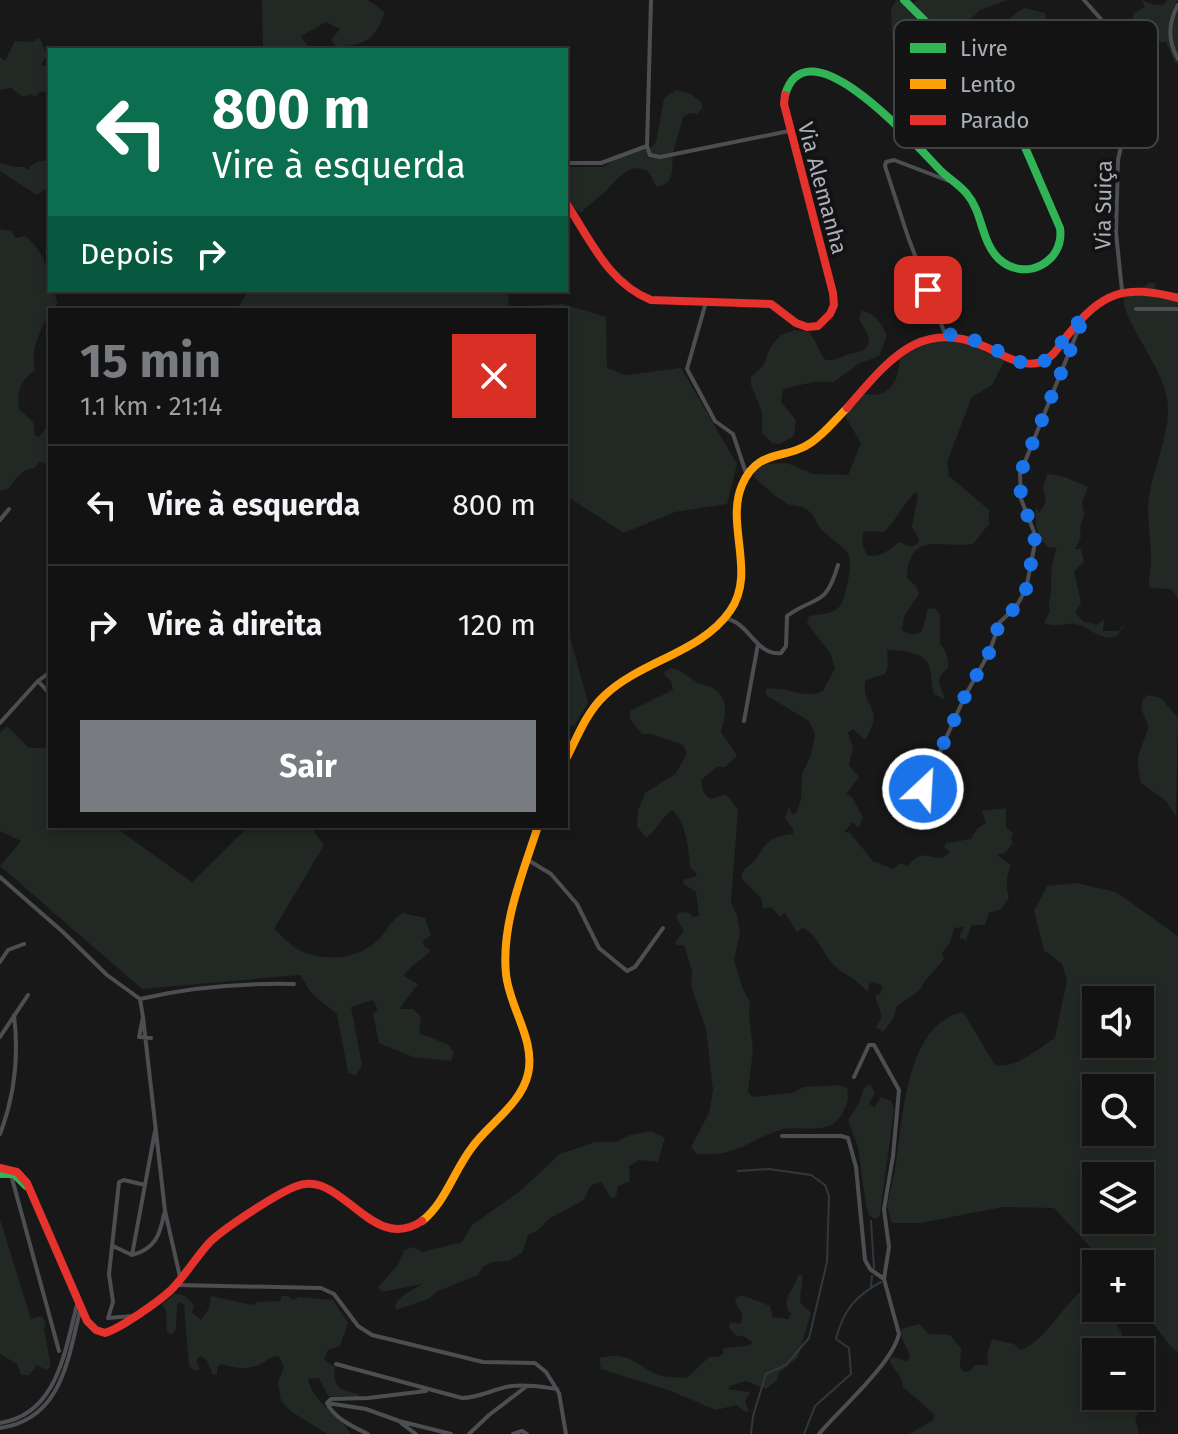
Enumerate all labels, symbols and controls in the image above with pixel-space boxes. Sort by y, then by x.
legend [894,20,1158,148]
text: Livre [960,35,1008,62]
text: Lento [960,71,1016,98]
text: 800 m [212,76,371,143]
icon: left [80,80,184,184]
text: Parado [960,107,1029,134]
street label: Via Alemanha [792,119,853,257]
text: Vire à esquerda [212,144,466,188]
street label: Via Suiça [1089,160,1118,250]
icon: right [189,232,233,276]
text: Depois [80,236,173,272]
pin [894,256,962,324]
icon: arrive [906,268,950,312]
text: 15 min [80,332,221,390]
button: close [452,334,536,418]
text: 1.1 km · 21:14 [80,391,222,422]
icon: left [80,483,124,527]
text: Vire à esquerda [148,487,360,523]
text: 800 m [452,487,536,523]
icon: right [80,603,124,647]
text: Vire à direita [148,607,322,643]
text: 120 m [458,607,536,643]
button: Sair [80,720,536,812]
position arrow [881,747,965,831]
map controls [1082,986,1154,1410]
button: sound [1082,986,1154,1058]
button: search [1082,1074,1154,1146]
button: layers [1082,1162,1154,1234]
button: + [1082,1250,1154,1322]
button: − [1082,1338,1154,1410]

